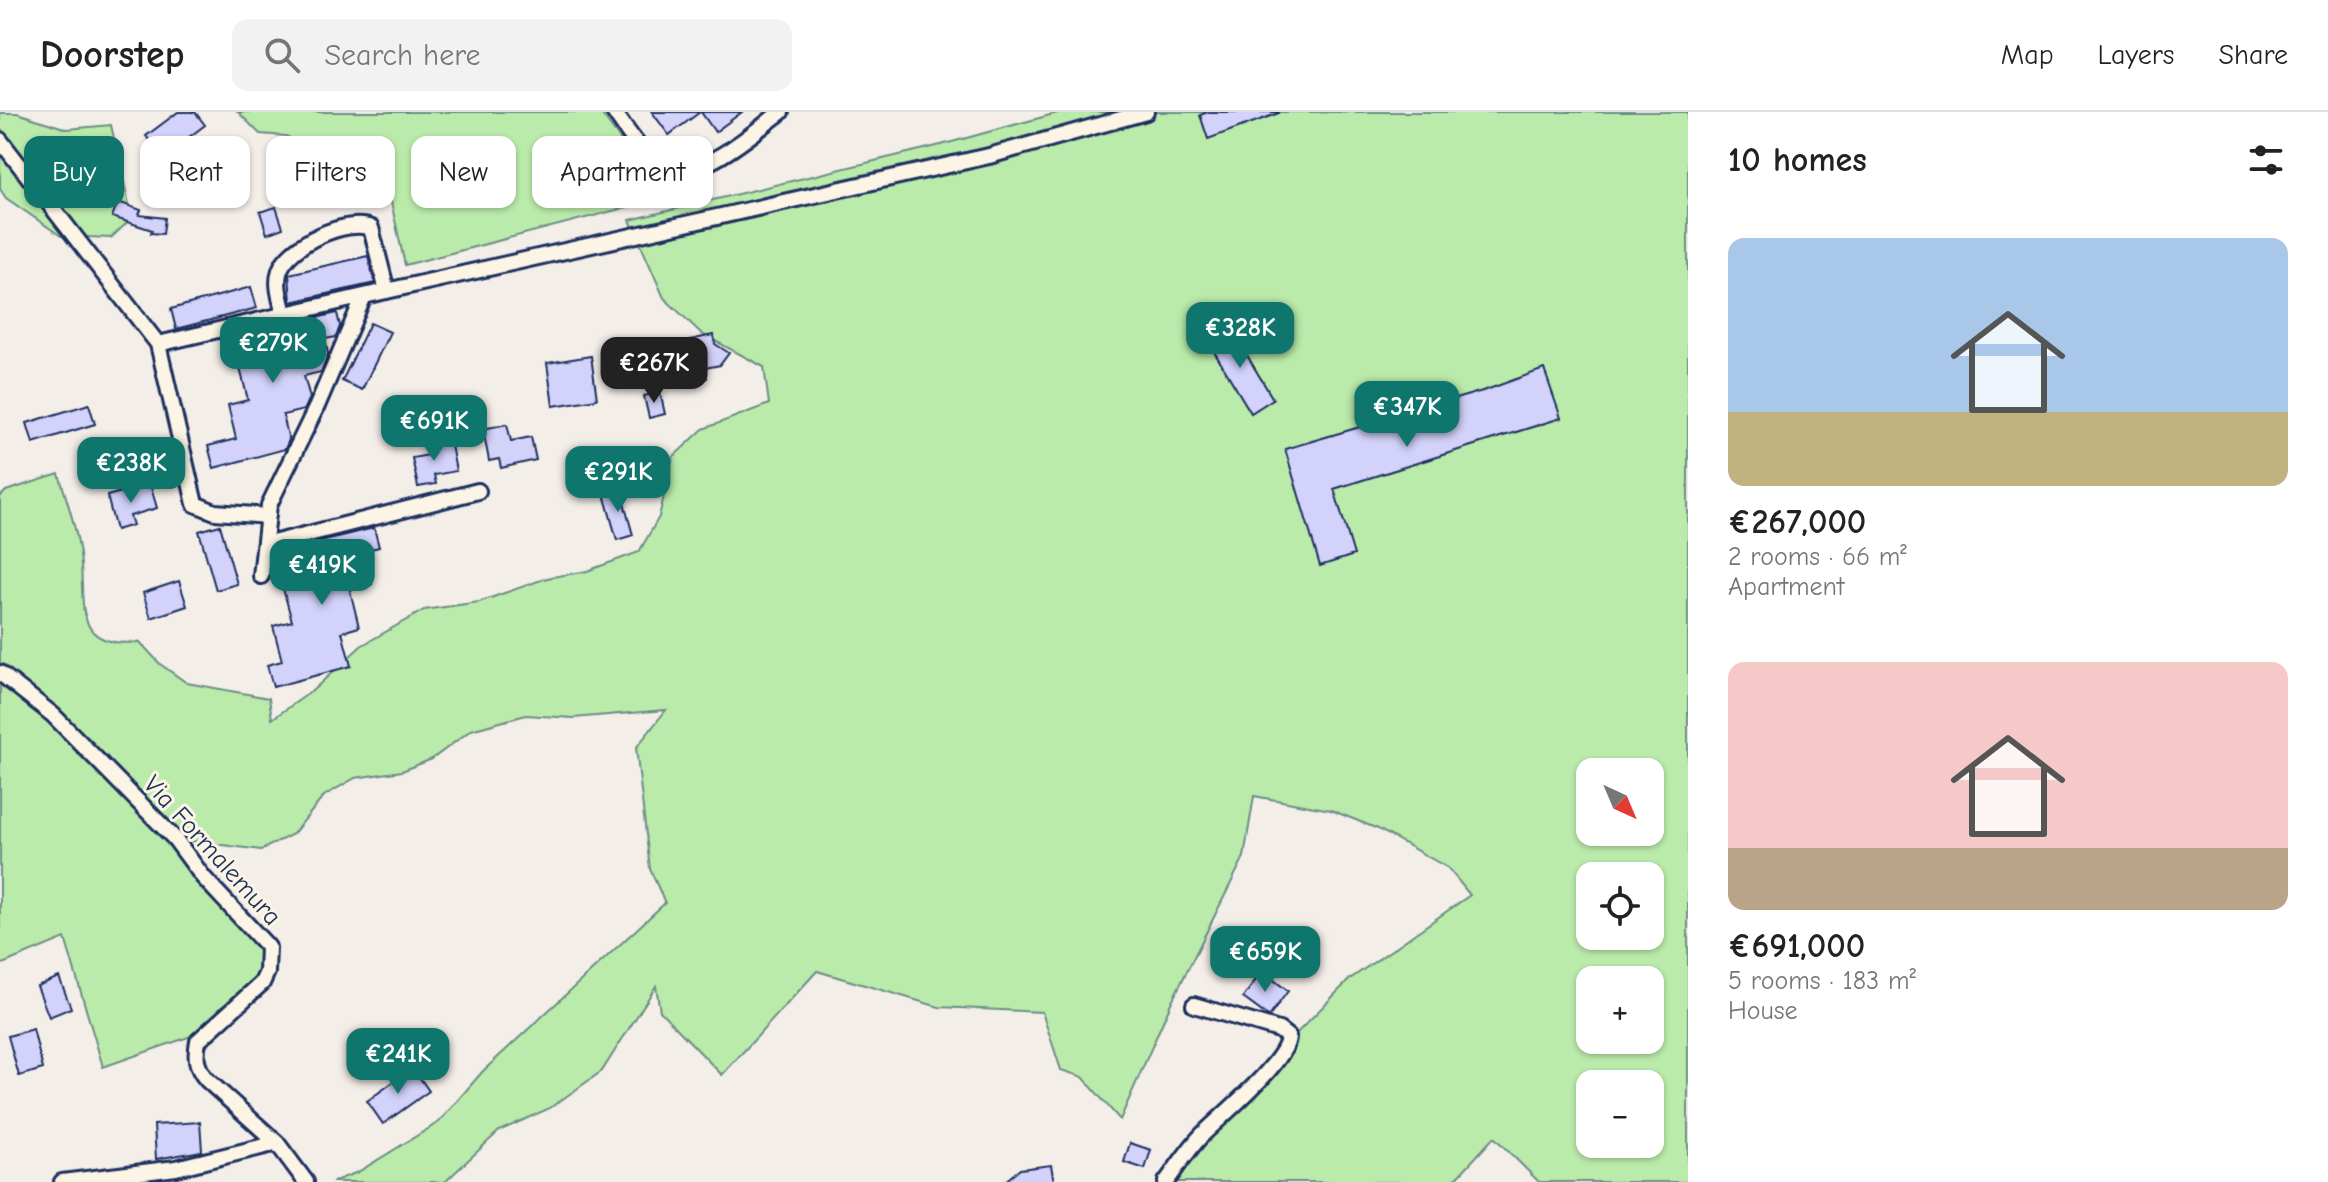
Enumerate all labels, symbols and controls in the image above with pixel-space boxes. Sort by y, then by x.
search box [232,19,792,91]
text: Doorstep [40,33,184,77]
icon: search [260,33,304,77]
text: Search here [324,38,481,73]
text: Map [2001,39,2054,71]
text: Layers [2098,39,2174,71]
text: Share [2218,39,2288,71]
chip: Buy [24,136,124,208]
chip: Rent [140,136,250,208]
chip: Filters [266,136,395,208]
chip: New [411,136,516,208]
chip: Apartment [532,136,713,208]
icon: filters [2244,138,2288,182]
text: 10 homes [1728,140,1867,180]
icon: home [1936,290,2080,434]
pin: €328K [1184,302,1296,370]
text: €328K [1204,313,1276,343]
pin: €279K [217,317,329,385]
text: €279K [238,328,308,358]
pin: €267K [598,337,710,405]
text: €267K [619,348,689,378]
pin: €347K [1351,381,1463,449]
text: €347K [1372,392,1442,422]
pin: €691K [378,395,490,463]
text: €691K [399,406,469,436]
pin: €238K [75,437,187,505]
pin: €291K [562,446,674,514]
text: €238K [95,448,167,478]
text: €291K [583,457,653,487]
text: €267,000 [1728,502,1866,542]
pin: €419K [266,539,378,607]
text: 2 rooms · 66 m² [1728,542,1907,572]
text: €419K [288,550,356,580]
text: Apartment [1728,572,1844,602]
icon: home [1936,714,2080,858]
north arrow [1576,758,1664,846]
map controls [1576,758,1664,1158]
street label: Via Formalemura [137,770,287,932]
button: locate [1576,862,1664,950]
pin: €659K [1209,926,1321,994]
text: €691,000 [1728,926,1865,966]
text: €659K [1228,937,1302,967]
button: + [1576,966,1664,1054]
text: 5 rooms · 183 m² [1728,966,1916,996]
text: House [1728,996,1798,1026]
pin: €241K [342,1028,454,1096]
text: €241K [364,1039,432,1069]
button: − [1576,1070,1664,1158]

